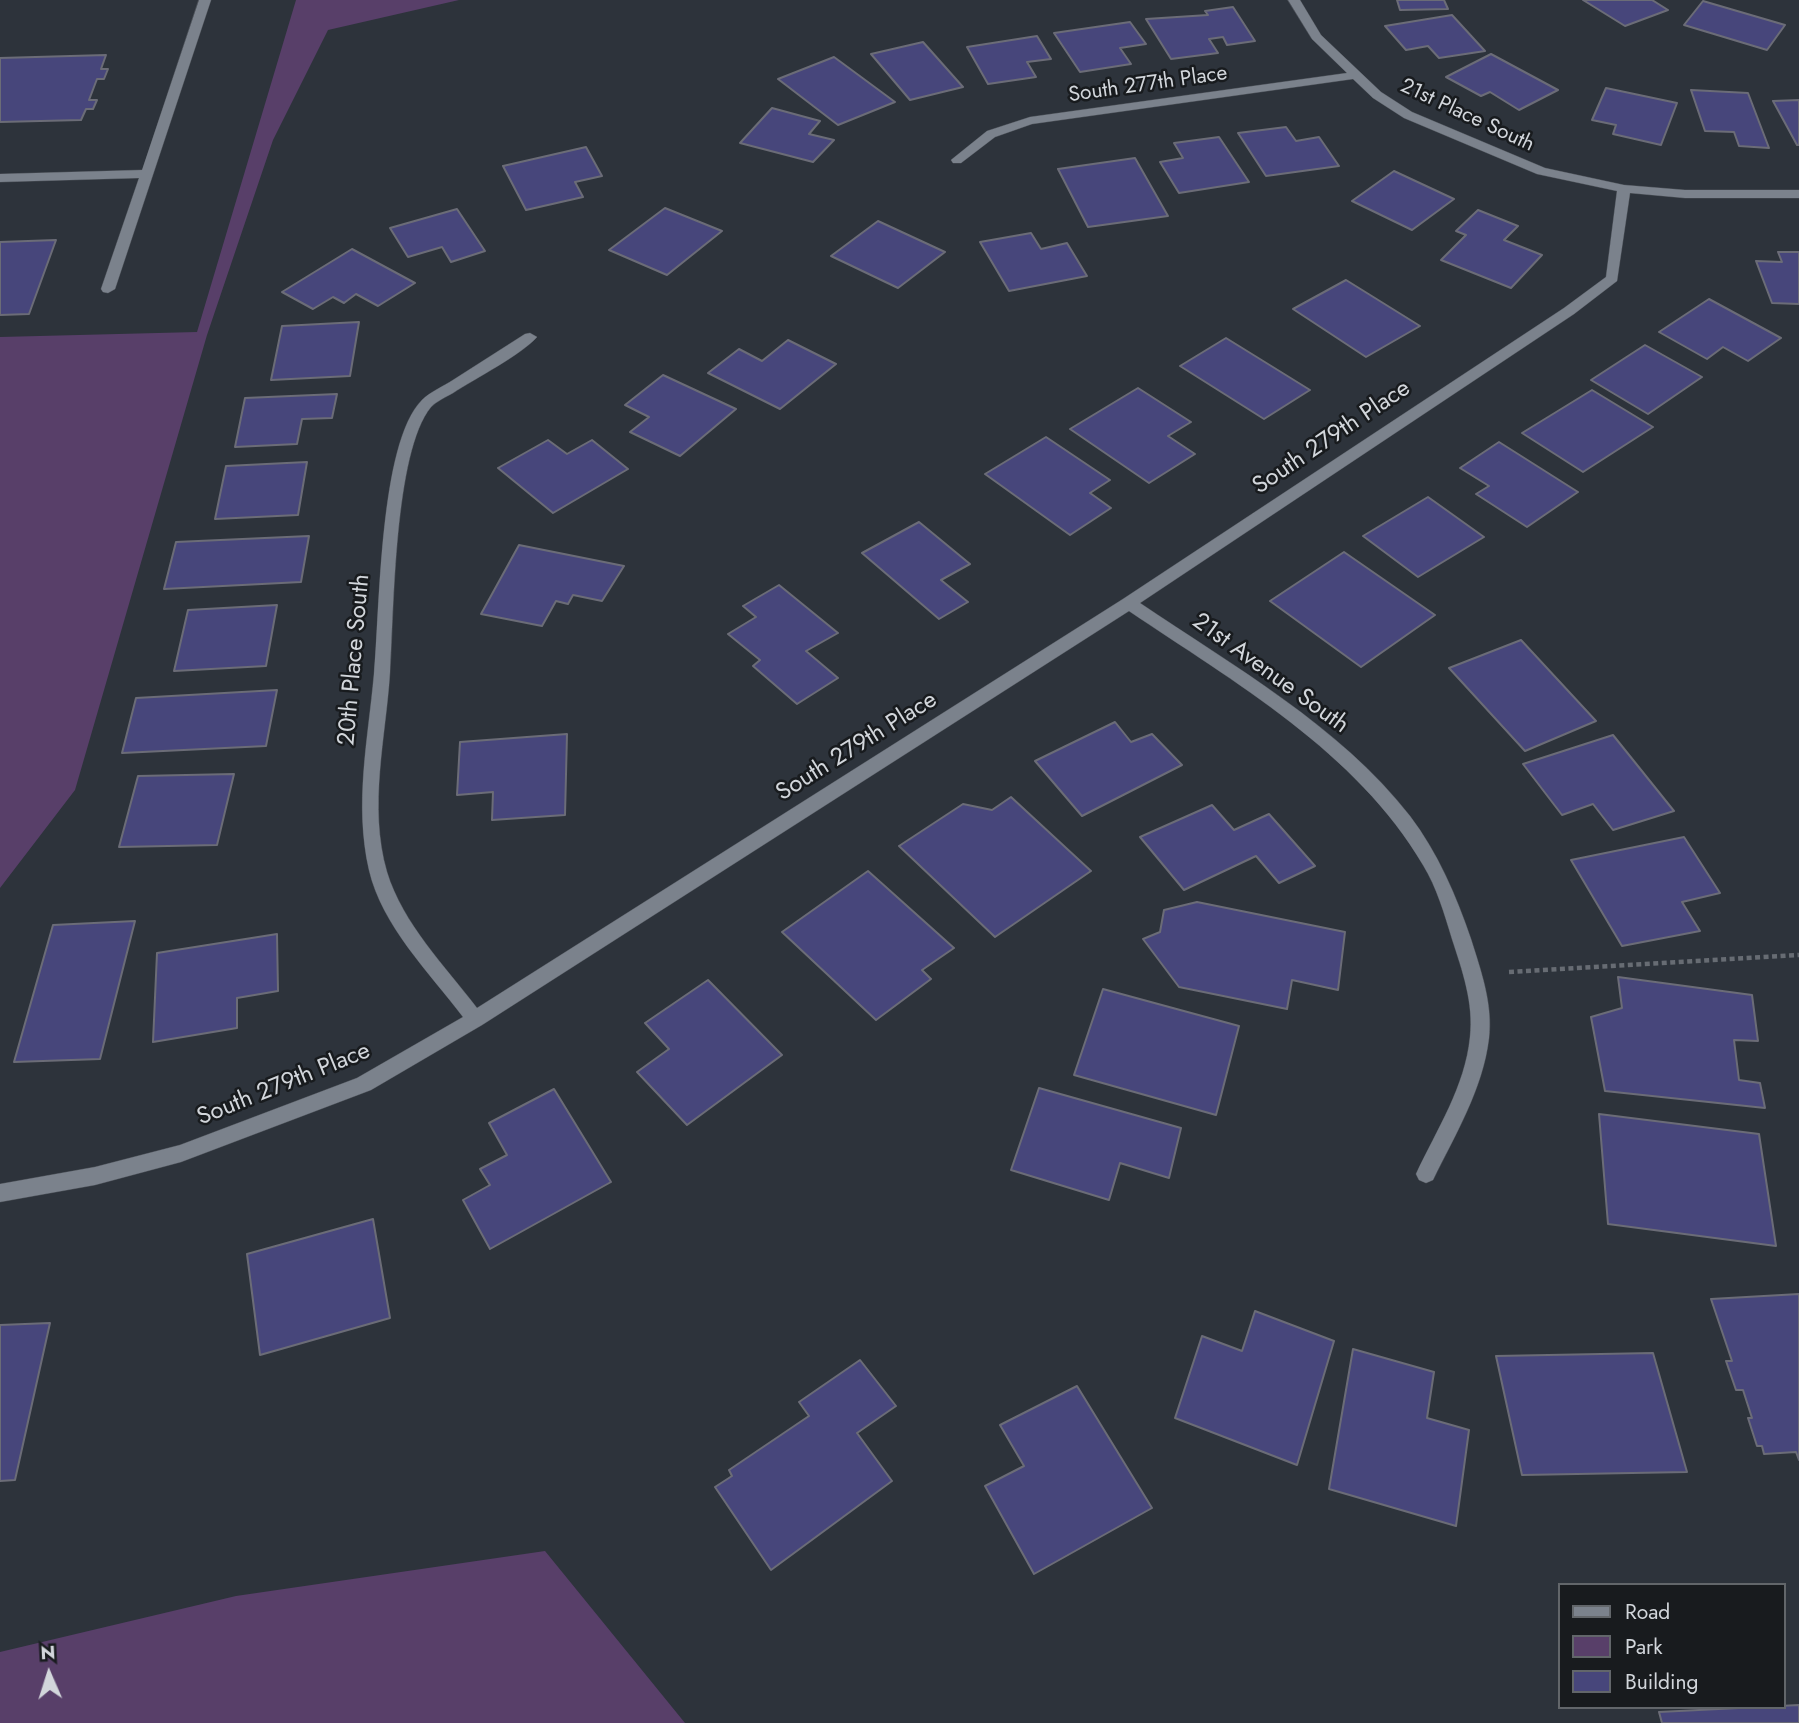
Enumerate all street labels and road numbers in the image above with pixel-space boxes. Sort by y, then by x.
street label: South 277th Place [1067,61,1229,109]
street label: 21st Place South [1396,74,1538,158]
street label: South 279th Place [1248,375,1416,501]
street label: 20th Place South [333,573,377,747]
street label: 21st Avenue South [1186,608,1354,740]
street label: South 279th Place [771,686,943,808]
street label: South 279th Place [193,1037,375,1133]

